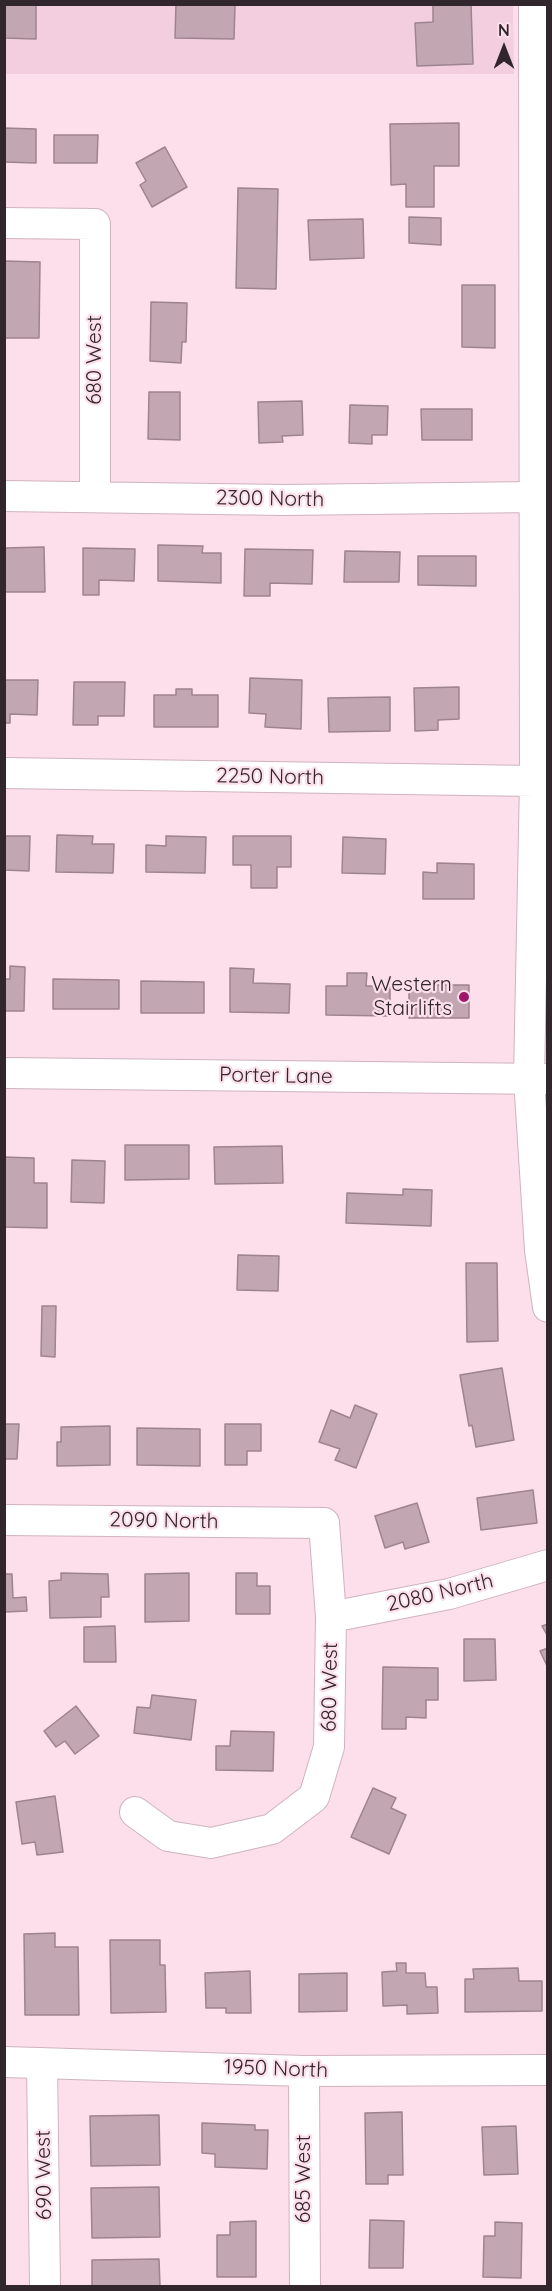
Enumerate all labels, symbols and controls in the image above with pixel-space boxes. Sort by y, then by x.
north arrow [474,18,534,78]
text: N [498,20,510,40]
street label: 680 West [82,315,108,405]
street label: 2300 North [216,485,324,513]
street label: 2250 North [216,763,324,791]
place label: Western Stairlifts [371,972,452,1022]
marker: Western Stairlifts [457,990,471,1004]
street label: Porter Lane [219,1062,333,1090]
street label: 2090 North [109,1507,219,1535]
street label: 2080 North [384,1568,496,1618]
street label: 680 West [317,1642,343,1732]
street label: 1950 North [223,2055,329,2083]
street label: 690 West [31,2130,57,2220]
street label: 685 West [291,2135,317,2223]

